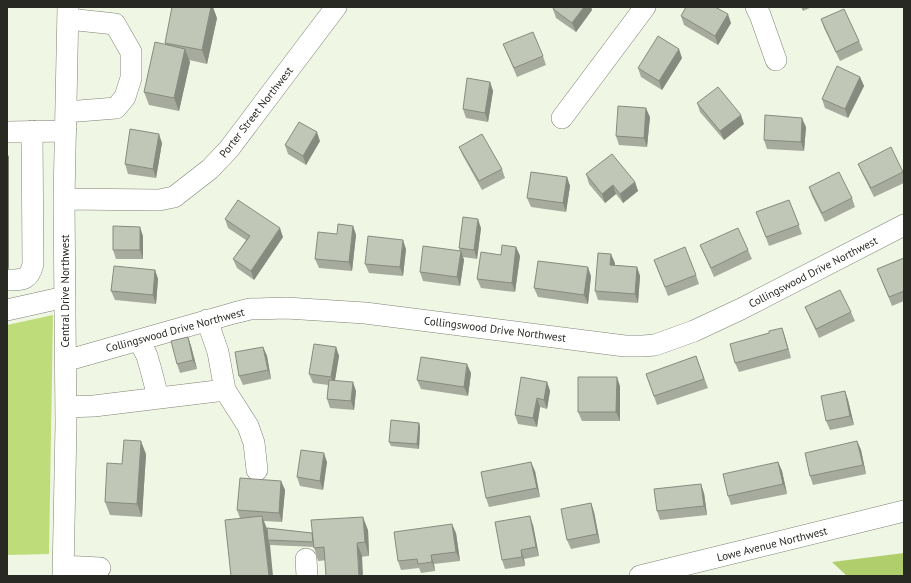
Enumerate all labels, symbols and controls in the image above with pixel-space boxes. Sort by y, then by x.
street label: Porter Street Northwest [216,63,296,160]
street label: Collingswood Drive Northwest [746,233,880,311]
street label: Central Drive Northwest [58,234,72,348]
street label: Collingswood Drive Northwest [104,305,246,355]
street label: Collingswood Drive Northwest [423,313,567,345]
street label: Lowe Avenue Northwest [715,523,829,564]

